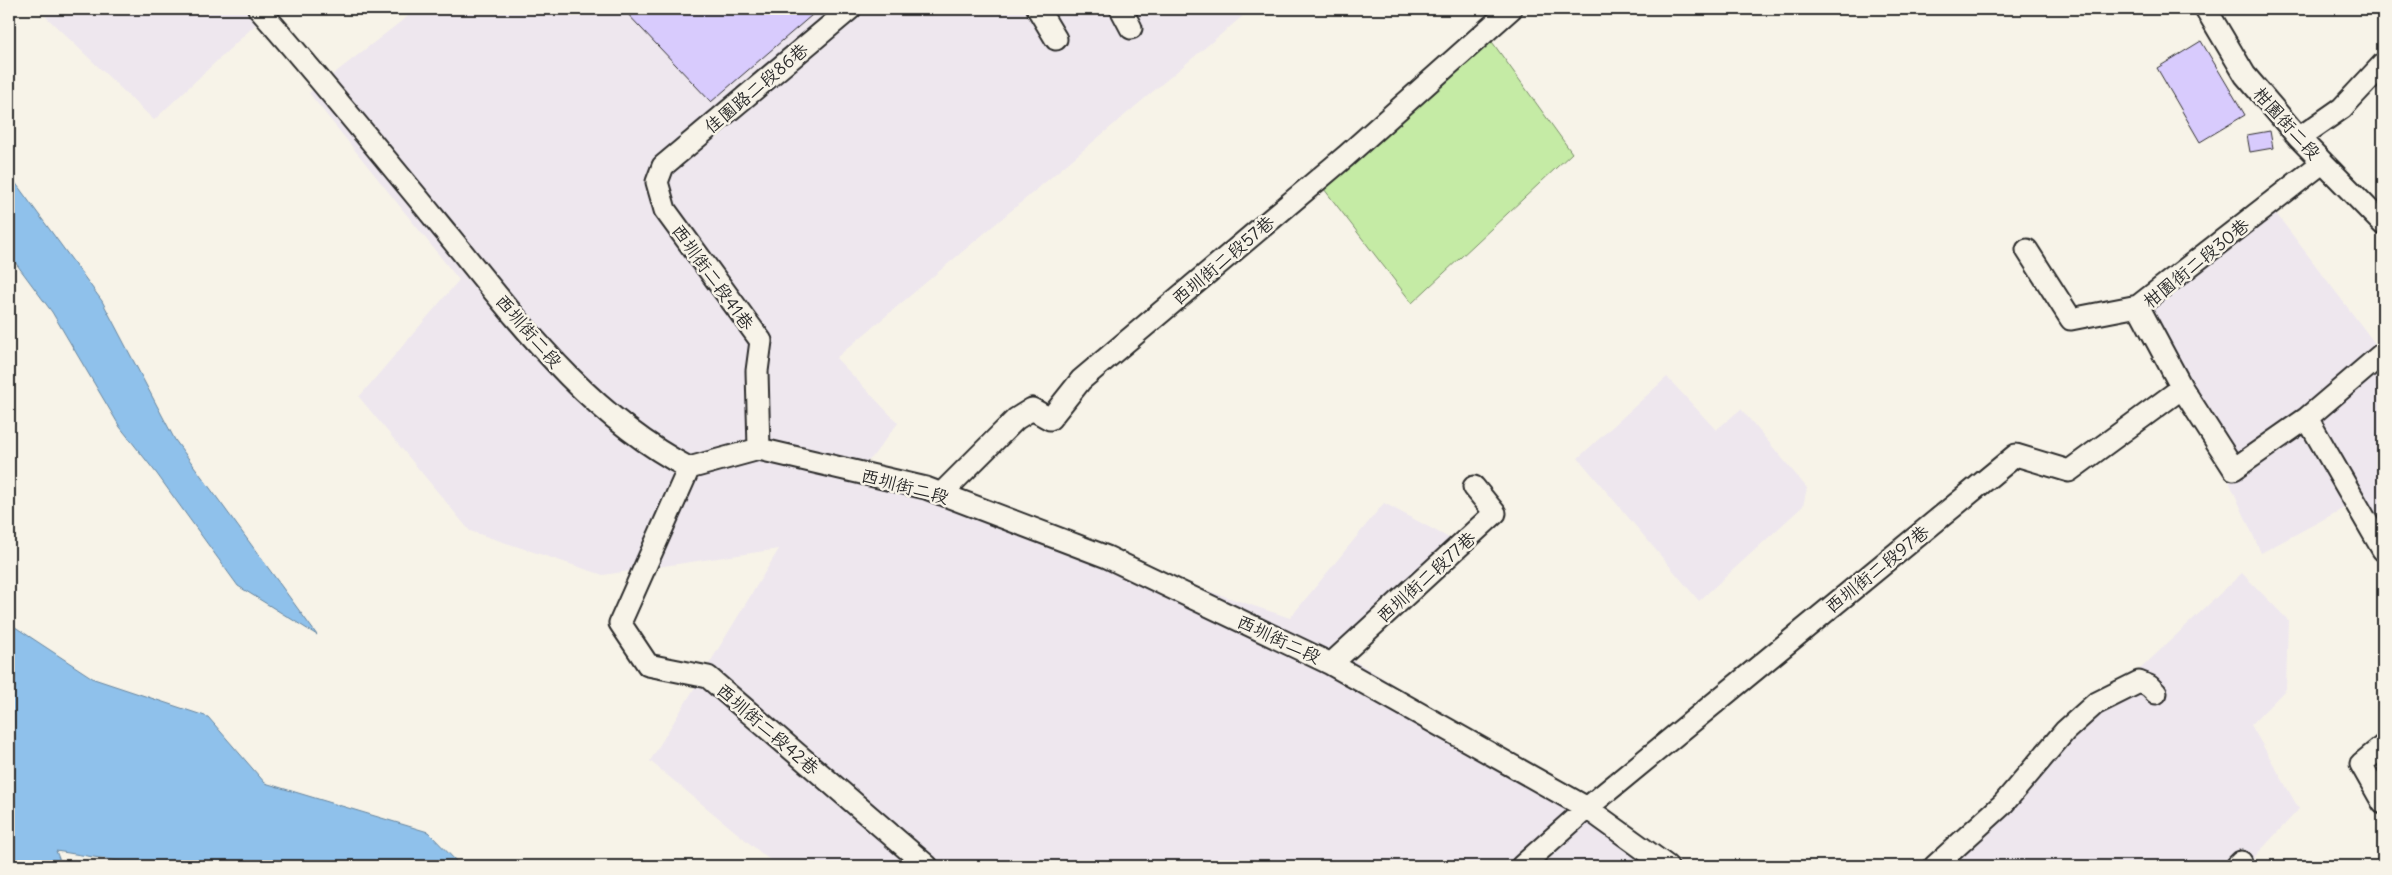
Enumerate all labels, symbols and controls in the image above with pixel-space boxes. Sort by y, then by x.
street label: 佳園路二段86巷 [699,38,813,138]
street label: 柑園街二段 [2248,82,2326,164]
street label: 西圳街二段57巷 [1167,210,1279,310]
street label: 柑園街二段30巷 [2138,213,2254,313]
street label: 西圳街二段41巷 [667,220,759,334]
street label: 西圳街二段 [491,289,567,373]
street label: 西圳街二段 [859,463,951,509]
street label: 西圳街二段97巷 [1820,520,1934,618]
street label: 西圳街二段77巷 [1372,526,1480,628]
street label: 西圳街二段 [1233,610,1325,668]
street label: 西圳街二段42巷 [712,678,824,780]

